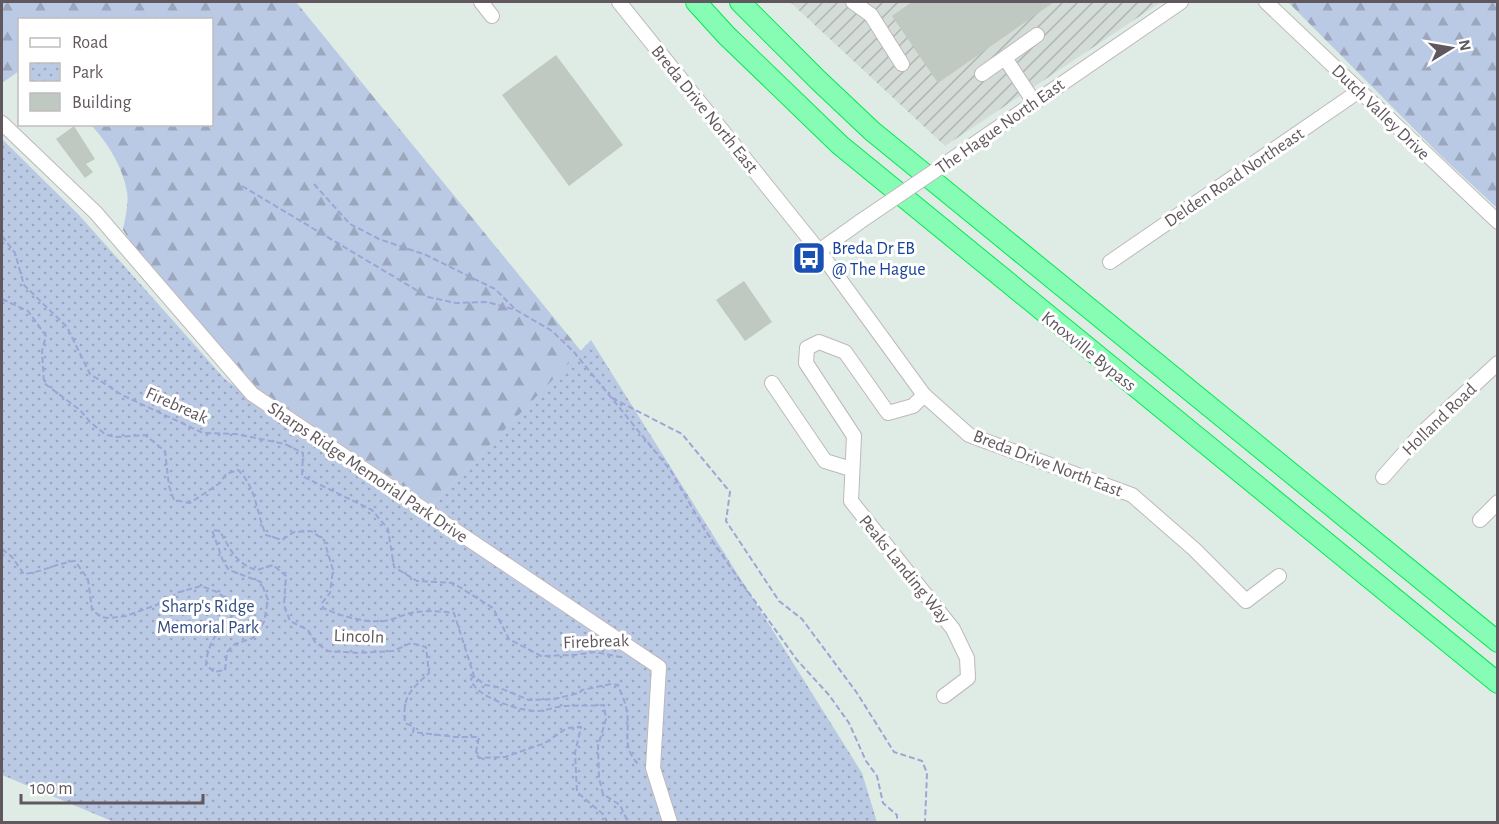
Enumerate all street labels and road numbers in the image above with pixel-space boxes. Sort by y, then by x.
street label: Breda Drive North East [647,43,761,177]
street label: Dutch Valley Drive [1328,62,1433,164]
street label: The Hague North East [933,76,1068,178]
street label: Delden Road Northeast [1162,125,1308,231]
street label: Knoxville Bypass [1038,308,1139,395]
street label: Holland Road [1399,380,1480,459]
street label: Firebreak [143,384,211,428]
street label: Sharps Ridge Memorial Park Drive [264,399,471,546]
street label: Breda Drive North East [971,427,1125,501]
street label: Peaks Landing Way [855,512,953,627]
street label: Lincoln [333,627,385,647]
street label: Firebreak [563,632,630,652]

